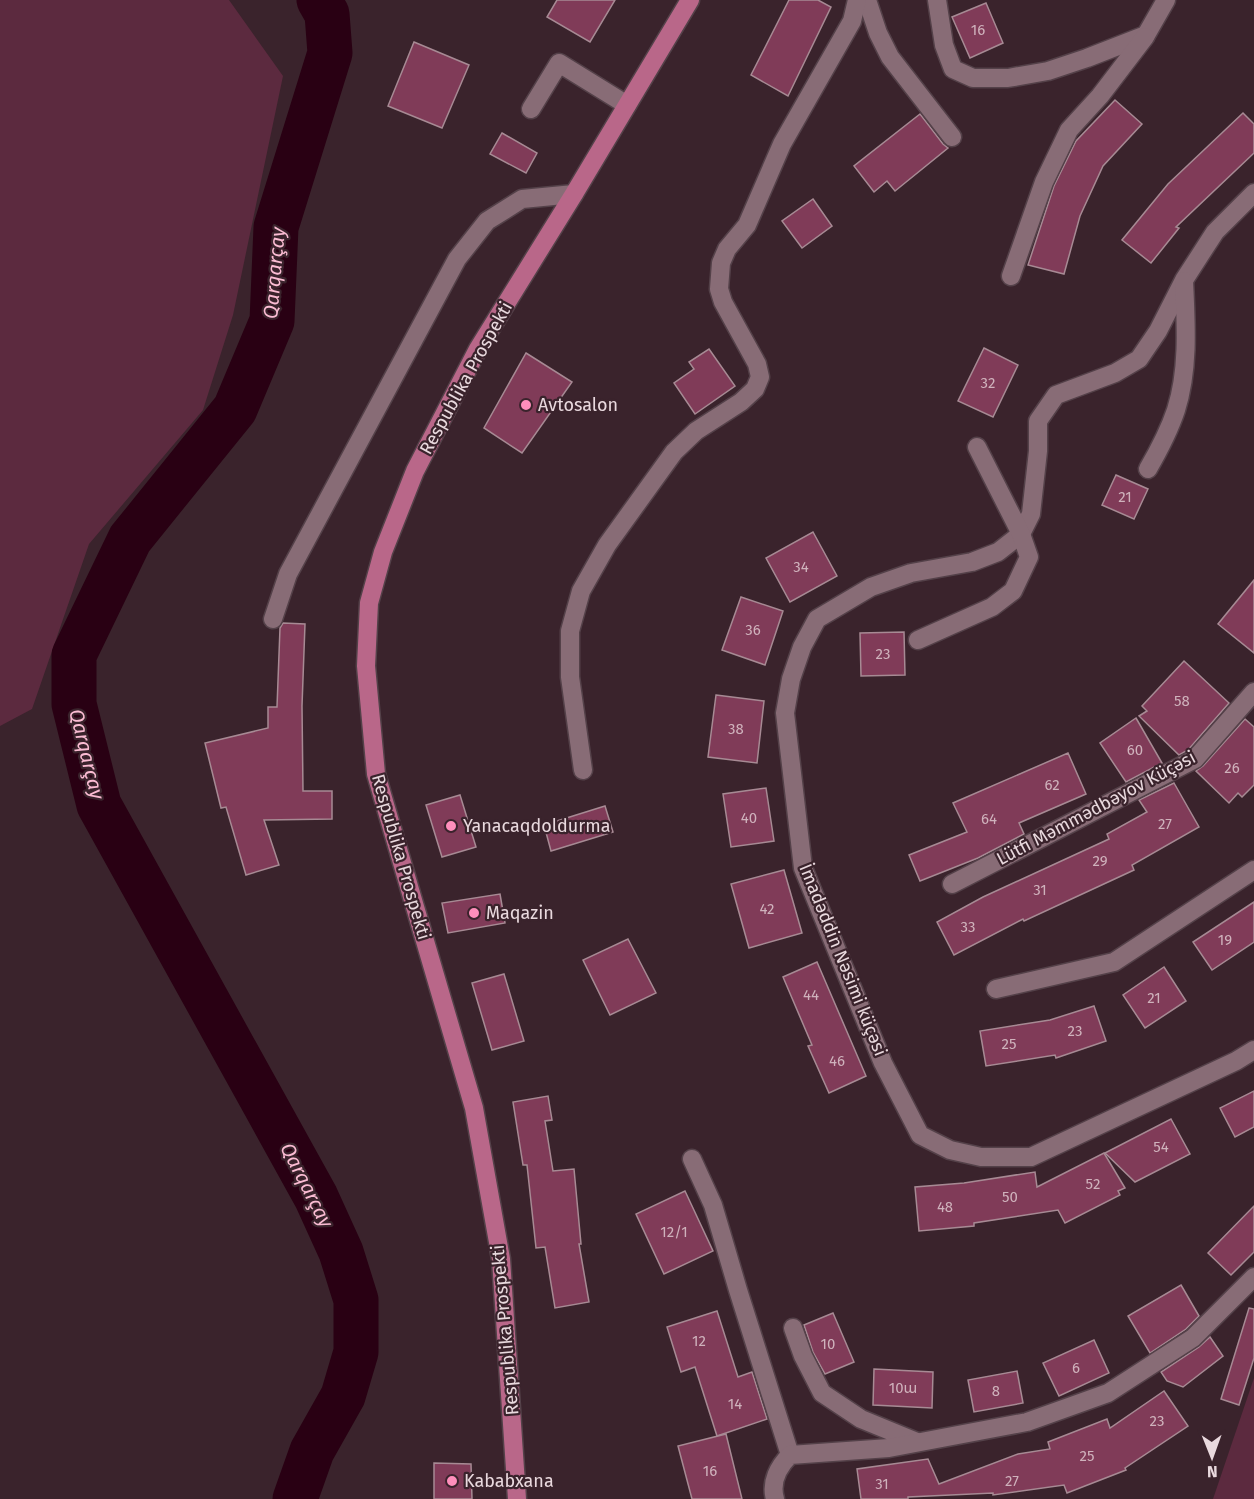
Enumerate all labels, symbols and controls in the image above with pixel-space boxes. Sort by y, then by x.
house number: 16 [971,21,985,39]
water label: Qarqarçay [258,225,291,320]
street label: Respublika Prospekti [415,298,517,458]
house number: 32 [981,374,995,392]
place label: Avtosalon [538,394,618,416]
marker: Avtosalon [519,398,533,412]
house number: 21 [1118,488,1132,506]
house number: 34 [793,558,809,576]
house number: 36 [745,621,761,639]
house number: 23 [876,645,890,663]
house number: 58 [1174,692,1190,710]
water label: Qarqarçay [63,706,110,803]
house number: 38 [728,720,744,738]
house number: 60 [1127,741,1143,759]
street label: Lütfi Məmmədbəyov Küçəsi [993,746,1199,870]
house number: 26 [1224,759,1240,777]
street label: Respublika Prospekti [367,772,435,942]
house number: 62 [1044,776,1060,794]
house number: 40 [741,809,757,827]
house number: 64 [981,810,997,828]
place label: Yanacaqdoldurma [463,815,610,837]
house number: 27 [1158,815,1172,833]
marker: Yanacaqdoldurma [444,819,458,833]
house number: 29 [1092,852,1108,870]
street label: İmadəddin Nəsimi küçəsi [794,861,892,1059]
house number: 31 [1033,881,1047,899]
house number: 42 [759,900,775,918]
place label: Maqazin [486,902,554,924]
marker: Maqazin [467,906,481,920]
house number: 33 [961,918,975,936]
house number: 19 [1218,931,1232,949]
house number: 44 [803,986,819,1004]
house number: 21 [1147,989,1161,1007]
house number: 23 [1068,1022,1082,1040]
house number: 25 [1002,1035,1016,1053]
house number: 46 [829,1052,845,1070]
house number: 54 [1153,1138,1169,1156]
water label: Qarqarçay [275,1139,339,1233]
house number: 52 [1086,1175,1100,1193]
house number: 50 [1002,1188,1018,1206]
house number: 48 [937,1198,953,1216]
house number: 12/1 [660,1223,688,1241]
street label: Respublika Prospekti [487,1244,523,1416]
house number: 12 [692,1332,706,1350]
house number: 10 [821,1335,835,1353]
house number: 6 [1072,1359,1080,1377]
house number: 10ա [889,1379,917,1397]
house number: 8 [992,1382,1000,1400]
house number: 14 [728,1395,742,1413]
house number: 23 [1150,1412,1164,1430]
north arrow [1182,1427,1242,1487]
house number: 25 [1080,1447,1094,1465]
house number: 16 [703,1462,717,1480]
text: N [1207,1462,1218,1481]
place label: Kababxana [464,1470,554,1492]
house number: 27 [1005,1472,1019,1490]
marker: Kababxana [445,1474,459,1488]
house number: 31 [875,1475,889,1493]

